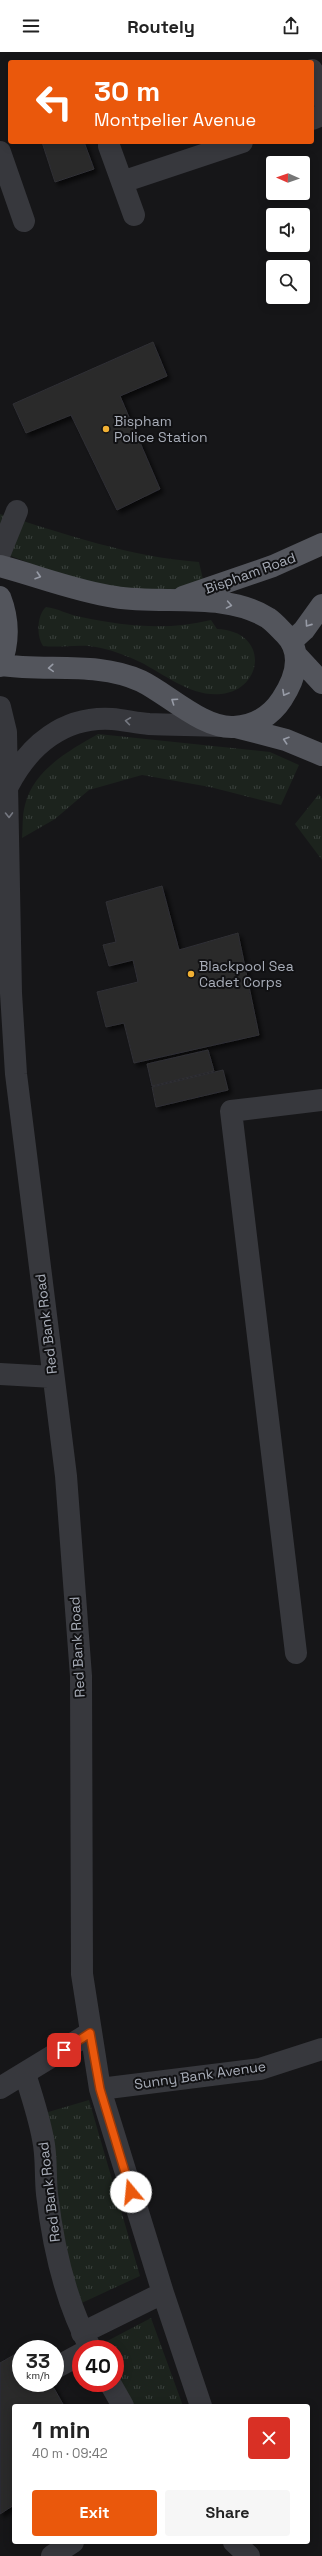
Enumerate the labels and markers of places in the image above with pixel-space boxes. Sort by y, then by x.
place label: Bispham Police Station [114,412,208,446]
marker: Bispham Police Station [101,424,111,434]
place label: Blackpool Sea Cadet Corps [199,957,294,991]
marker: Blackpool Sea Cadet Corps [186,969,196,979]
pin [47,2033,81,2067]

